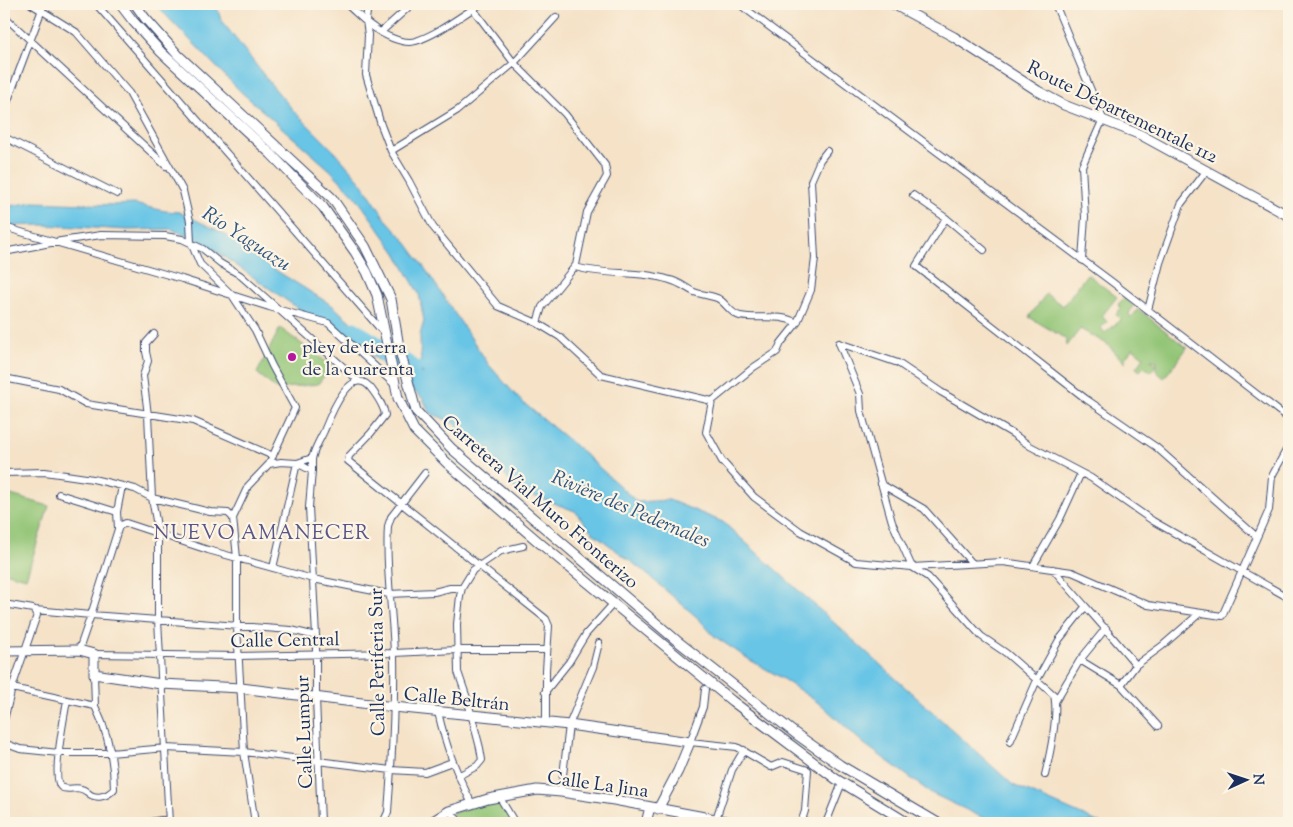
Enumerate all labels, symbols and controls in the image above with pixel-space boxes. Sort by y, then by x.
street label: Route Départementale 112 [1022,55,1222,171]
water label: Río Yaguazu [195,200,296,280]
place label: pley de tierra de la cuarenta [302,335,414,384]
marker: pley de tierra de la cuarenta [286,351,298,363]
street label: Carretera Vial Muro Fronterizo [435,410,644,596]
water label: Rivière des Pedernales [547,464,714,557]
district label: NUEVO AMANECER [154,520,370,549]
street label: Calle Periferia Sur [364,588,393,736]
street label: Calle Central [230,627,340,656]
street label: Calle Lumpur [290,675,321,789]
street label: Calle Beltrán [402,681,511,719]
north arrow [1220,754,1270,804]
street label: Calle La Jina [545,765,650,806]
text: N [1247,773,1267,786]

